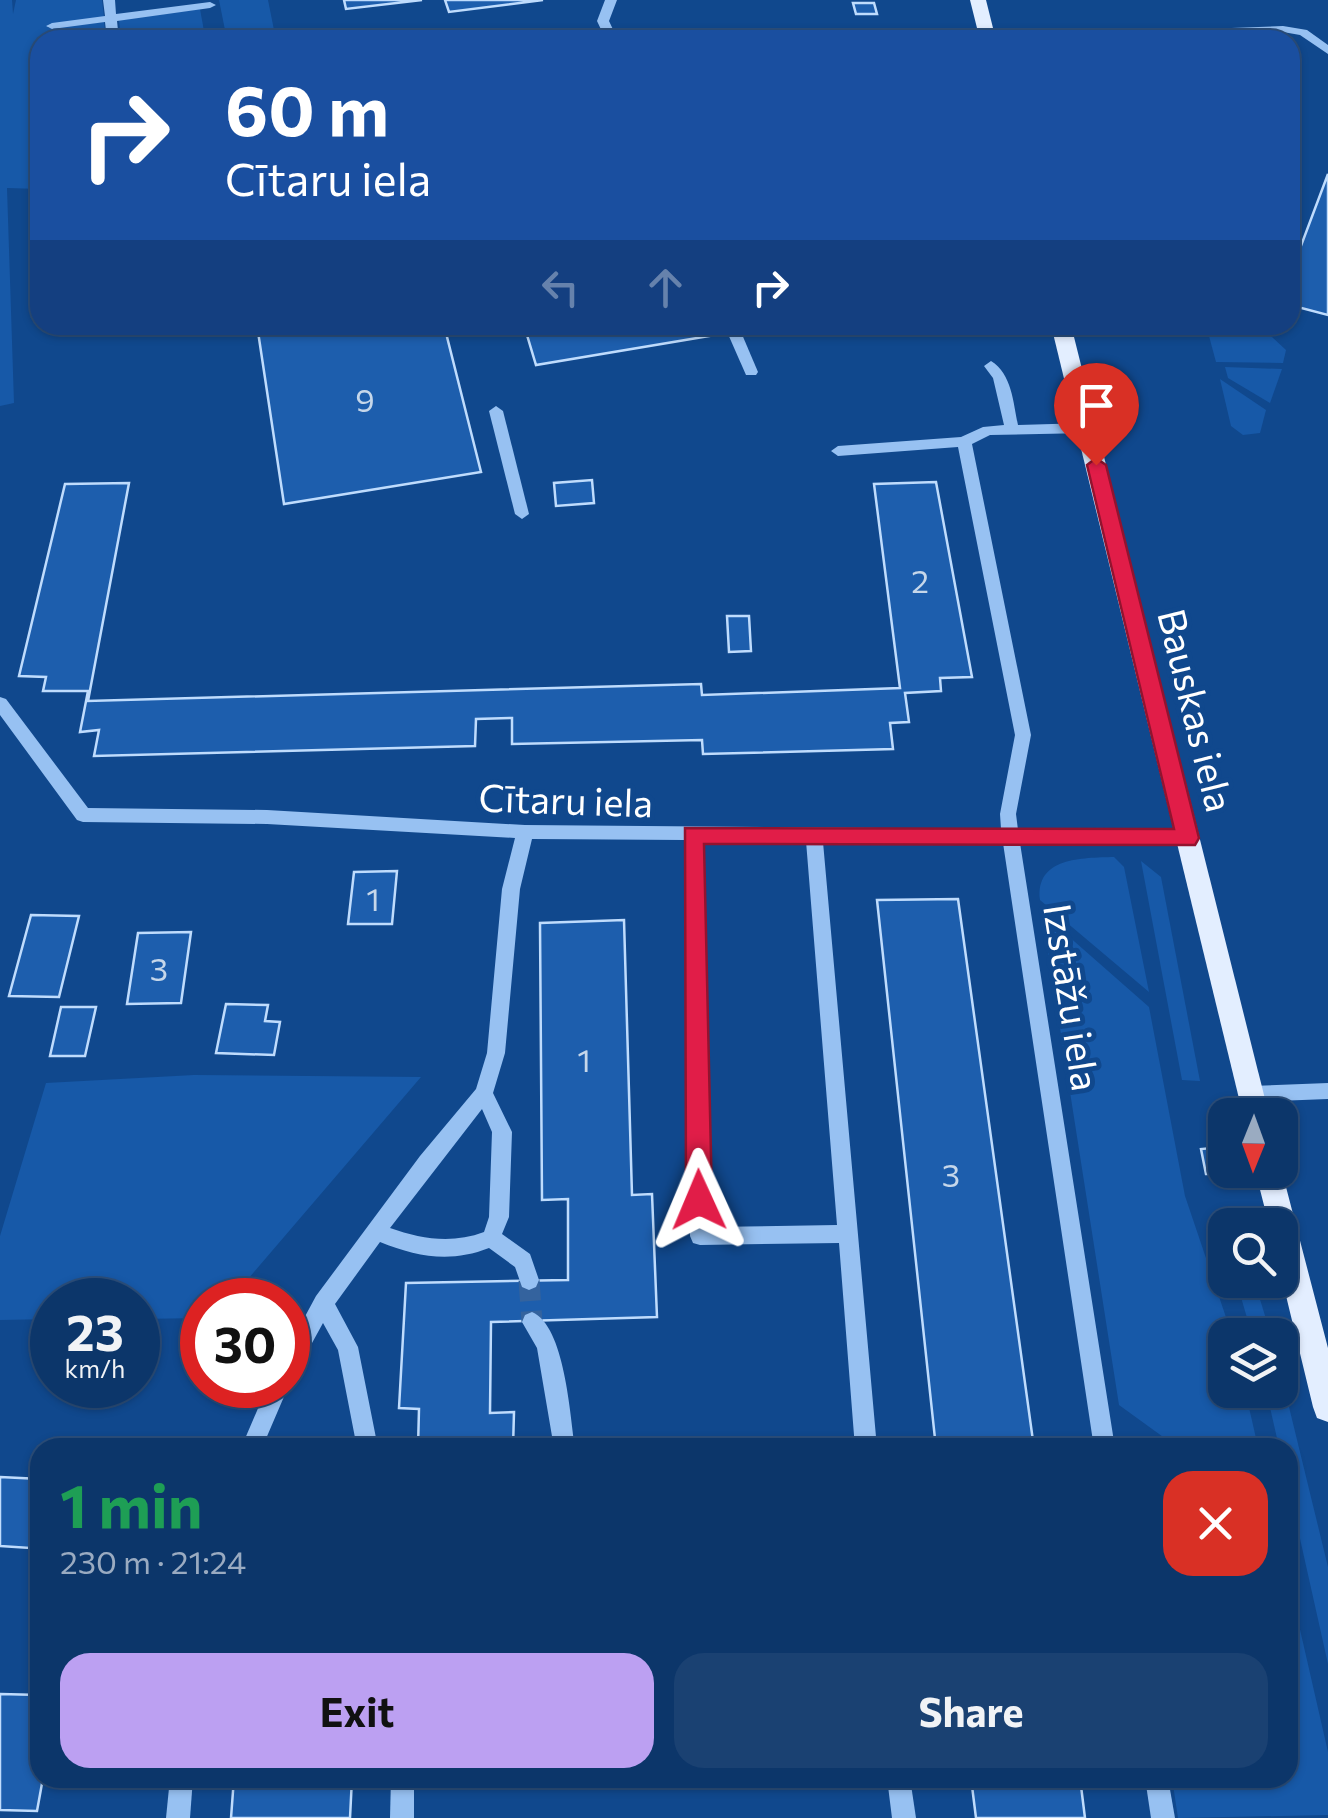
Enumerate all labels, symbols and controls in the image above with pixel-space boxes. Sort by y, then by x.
text: 60 m [225,65,389,150]
icon: right [60,70,190,200]
text: Cītaru iela [225,150,431,205]
icon: left [533,260,588,315]
icon: ahead [638,260,693,315]
icon: right [743,260,798,315]
pin [1054,363,1139,466]
icon: arrive [1069,378,1124,433]
house number: 9 [355,379,375,419]
house number: 2 [911,560,929,600]
street label: Bauskas iela [1149,604,1245,816]
street label: Cītaru iela [478,772,654,826]
house number: 1 [366,878,380,918]
street label: Izstāžu iela [1035,900,1111,1094]
house number: 3 [150,948,168,988]
house number: 1 [577,1039,591,1079]
north arrow [1208,1098,1298,1188]
map controls [1208,1098,1298,1408]
position arrow [647,1148,751,1252]
house number: 3 [942,1154,960,1194]
button: search [1208,1208,1298,1298]
speed limit sign: 30 [180,1278,310,1408]
text: 23 [66,1300,124,1361]
button: layers [1208,1318,1298,1408]
text: km/h [65,1353,125,1383]
text: 1 min [60,1467,202,1540]
button: close [1163,1471,1268,1576]
text: 230 m · 21:24 [60,1541,246,1581]
button: Exit [60,1653,654,1768]
button: Share [674,1653,1268,1768]

